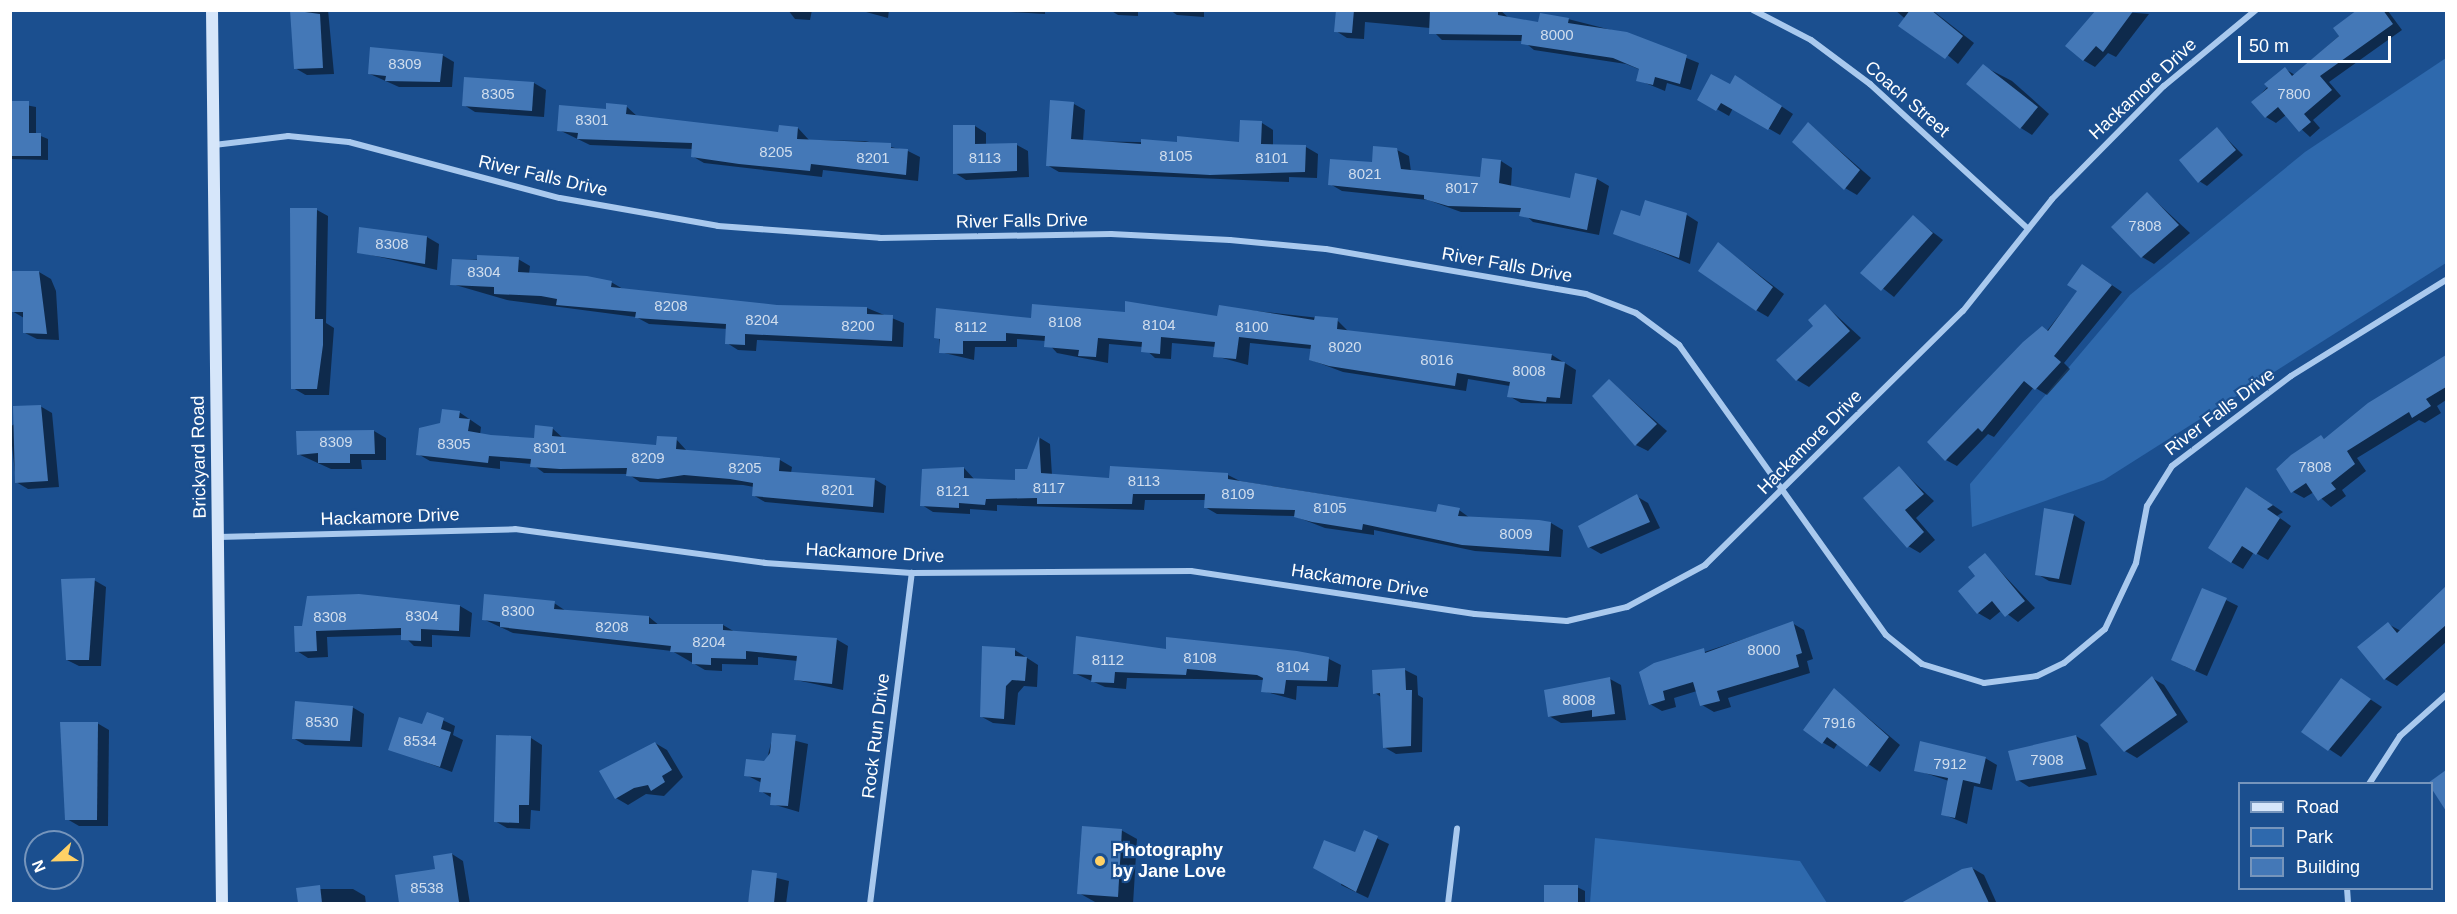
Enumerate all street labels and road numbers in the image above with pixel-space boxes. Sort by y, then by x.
street label: Hackamore Drive [2085,34,2201,144]
street label: Coach Street [1860,56,1954,142]
street label: River Falls Drive [476,151,610,201]
street label: River Falls Drive [956,209,1088,233]
street label: River Falls Drive [1440,243,1574,287]
street label: River Falls Drive [2161,364,2279,460]
street label: Hackamore Drive [1753,385,1867,499]
street label: Brickyard Road [187,395,211,519]
street label: Hackamore Drive [320,504,460,530]
street label: Hackamore Drive [805,539,945,567]
street label: Hackamore Drive [1290,559,1430,603]
street label: Rock Run Drive [858,672,894,800]

